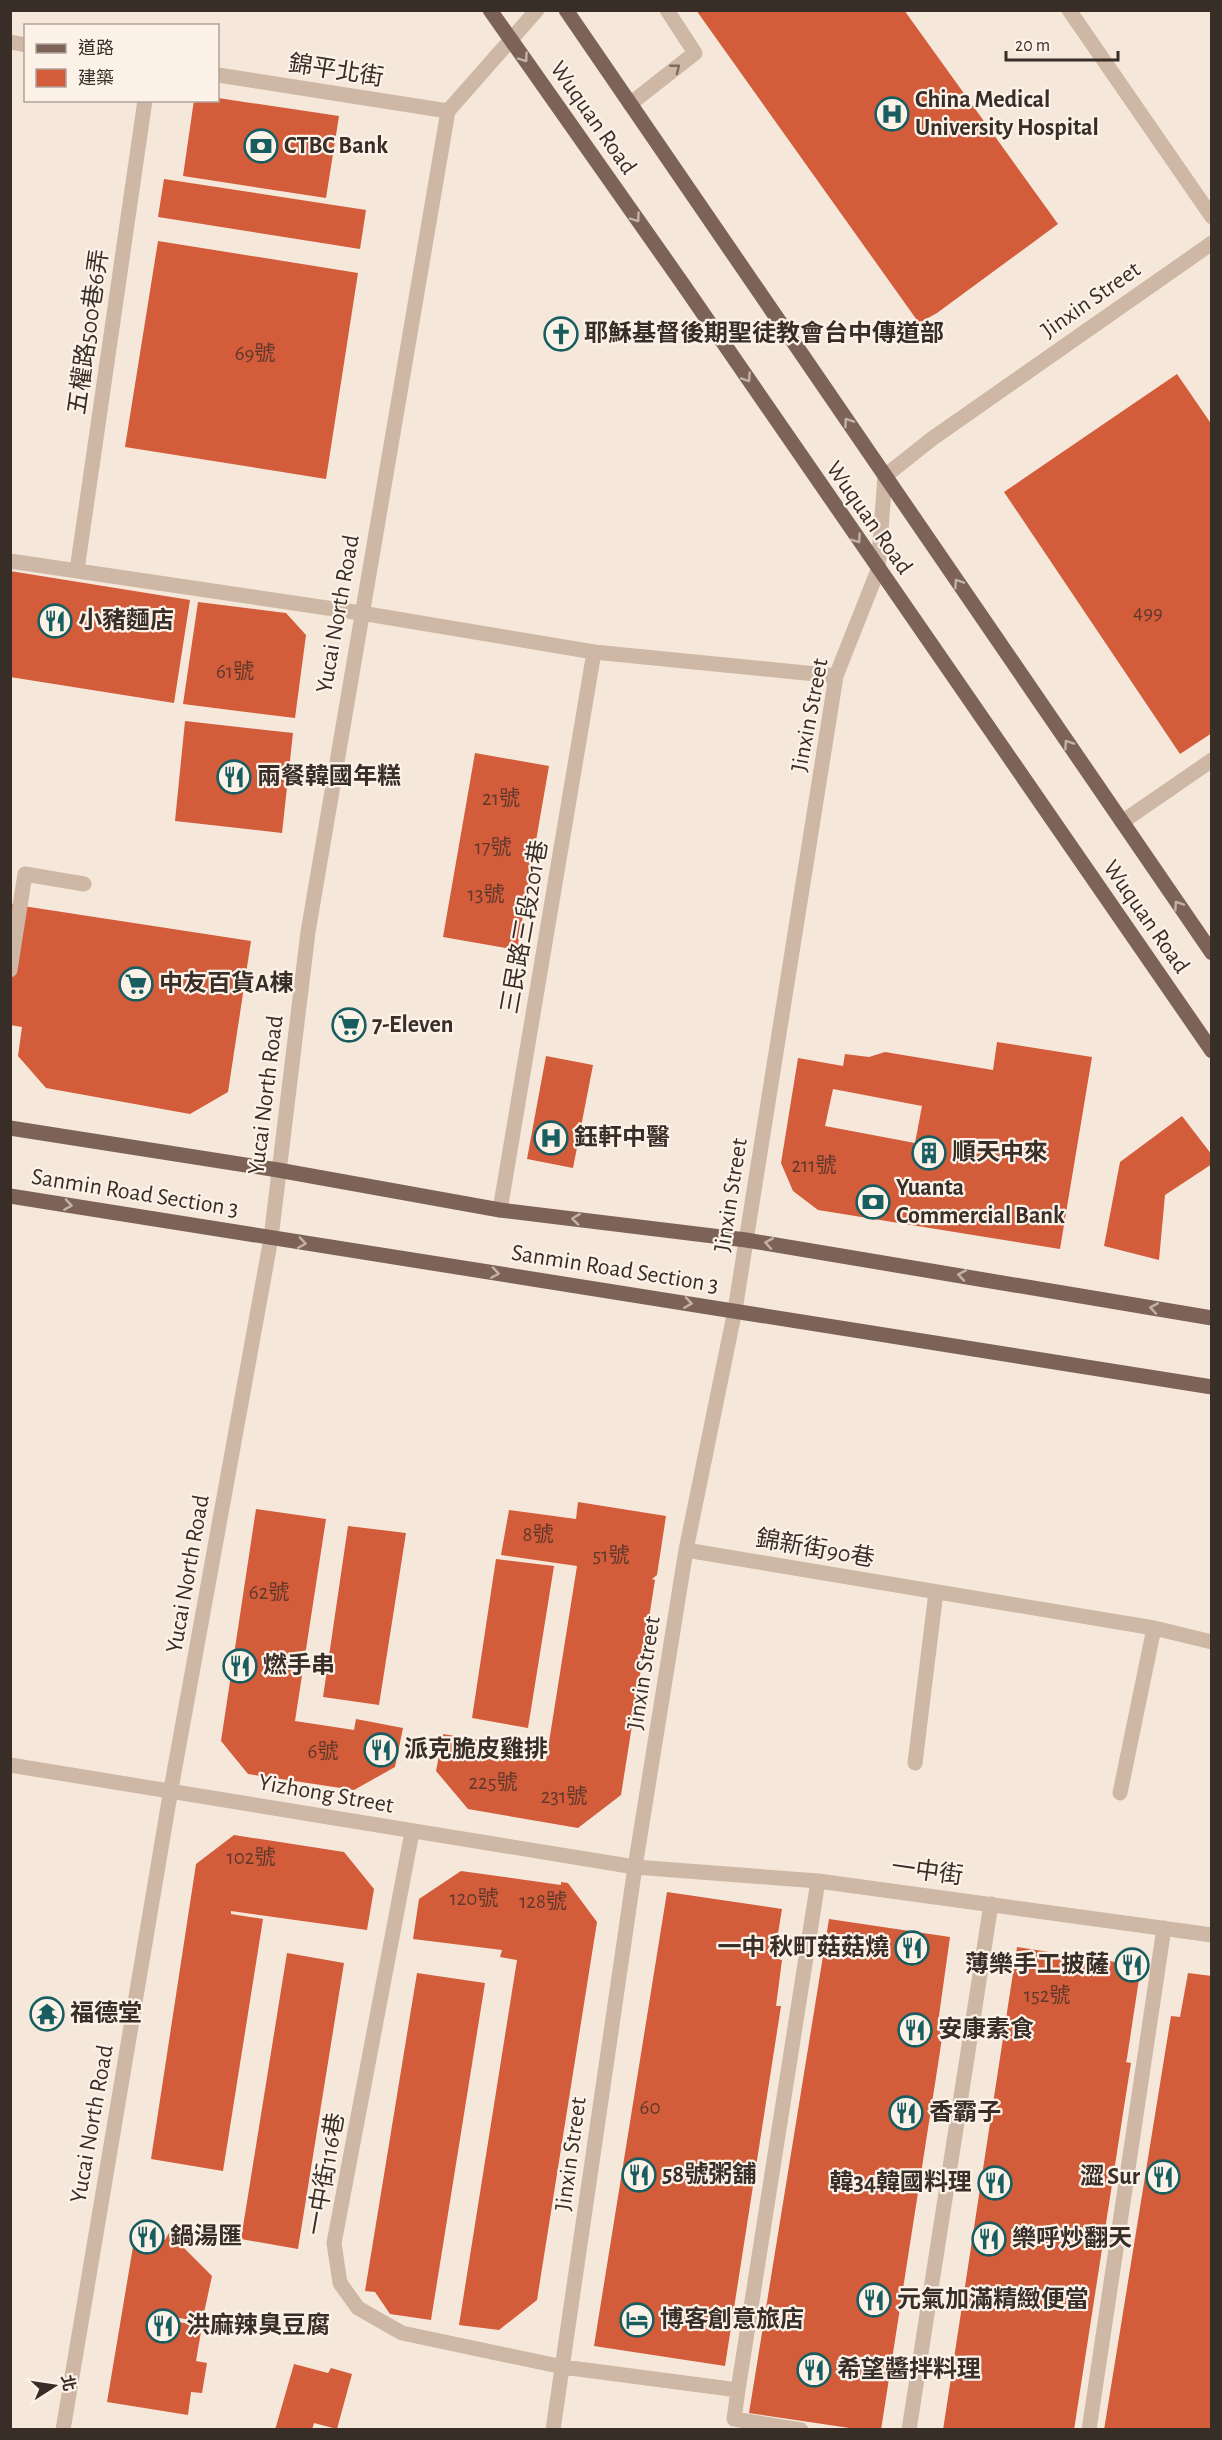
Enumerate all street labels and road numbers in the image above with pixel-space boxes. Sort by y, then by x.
street label: 錦平北街 [287,50,386,90]
street label: Wuquan Road [545,57,641,179]
street label: 五權路500巷6弄 [64,248,112,416]
street label: Jinxin Street [1037,257,1145,343]
street label: Wuquan Road [821,457,917,579]
street label: Yucai North Road [312,533,364,695]
street label: Jinxin Street [787,656,833,774]
street label: 三民路三段201巷 [496,838,552,1016]
street label: Wuquan Road [1098,856,1194,978]
street label: Yucai North Road [244,1014,288,1176]
street label: Jinxin Street [710,1136,752,1254]
street label: Sanmin Road Section 3 [30,1165,240,1221]
street label: Sanmin Road Section 3 [510,1241,720,1297]
street label: Yucai North Road [162,1493,214,1655]
street label: 錦新街90巷 [754,1525,876,1571]
street label: Jinxin Street [623,1614,665,1732]
street label: Yizhong Street [257,1770,396,1818]
street label: 一中街 [890,1853,965,1889]
street label: Yucai North Road [66,2043,118,2205]
street label: Jinxin Street [551,2095,591,2212]
street label: 一中街116巷 [301,2111,349,2237]

